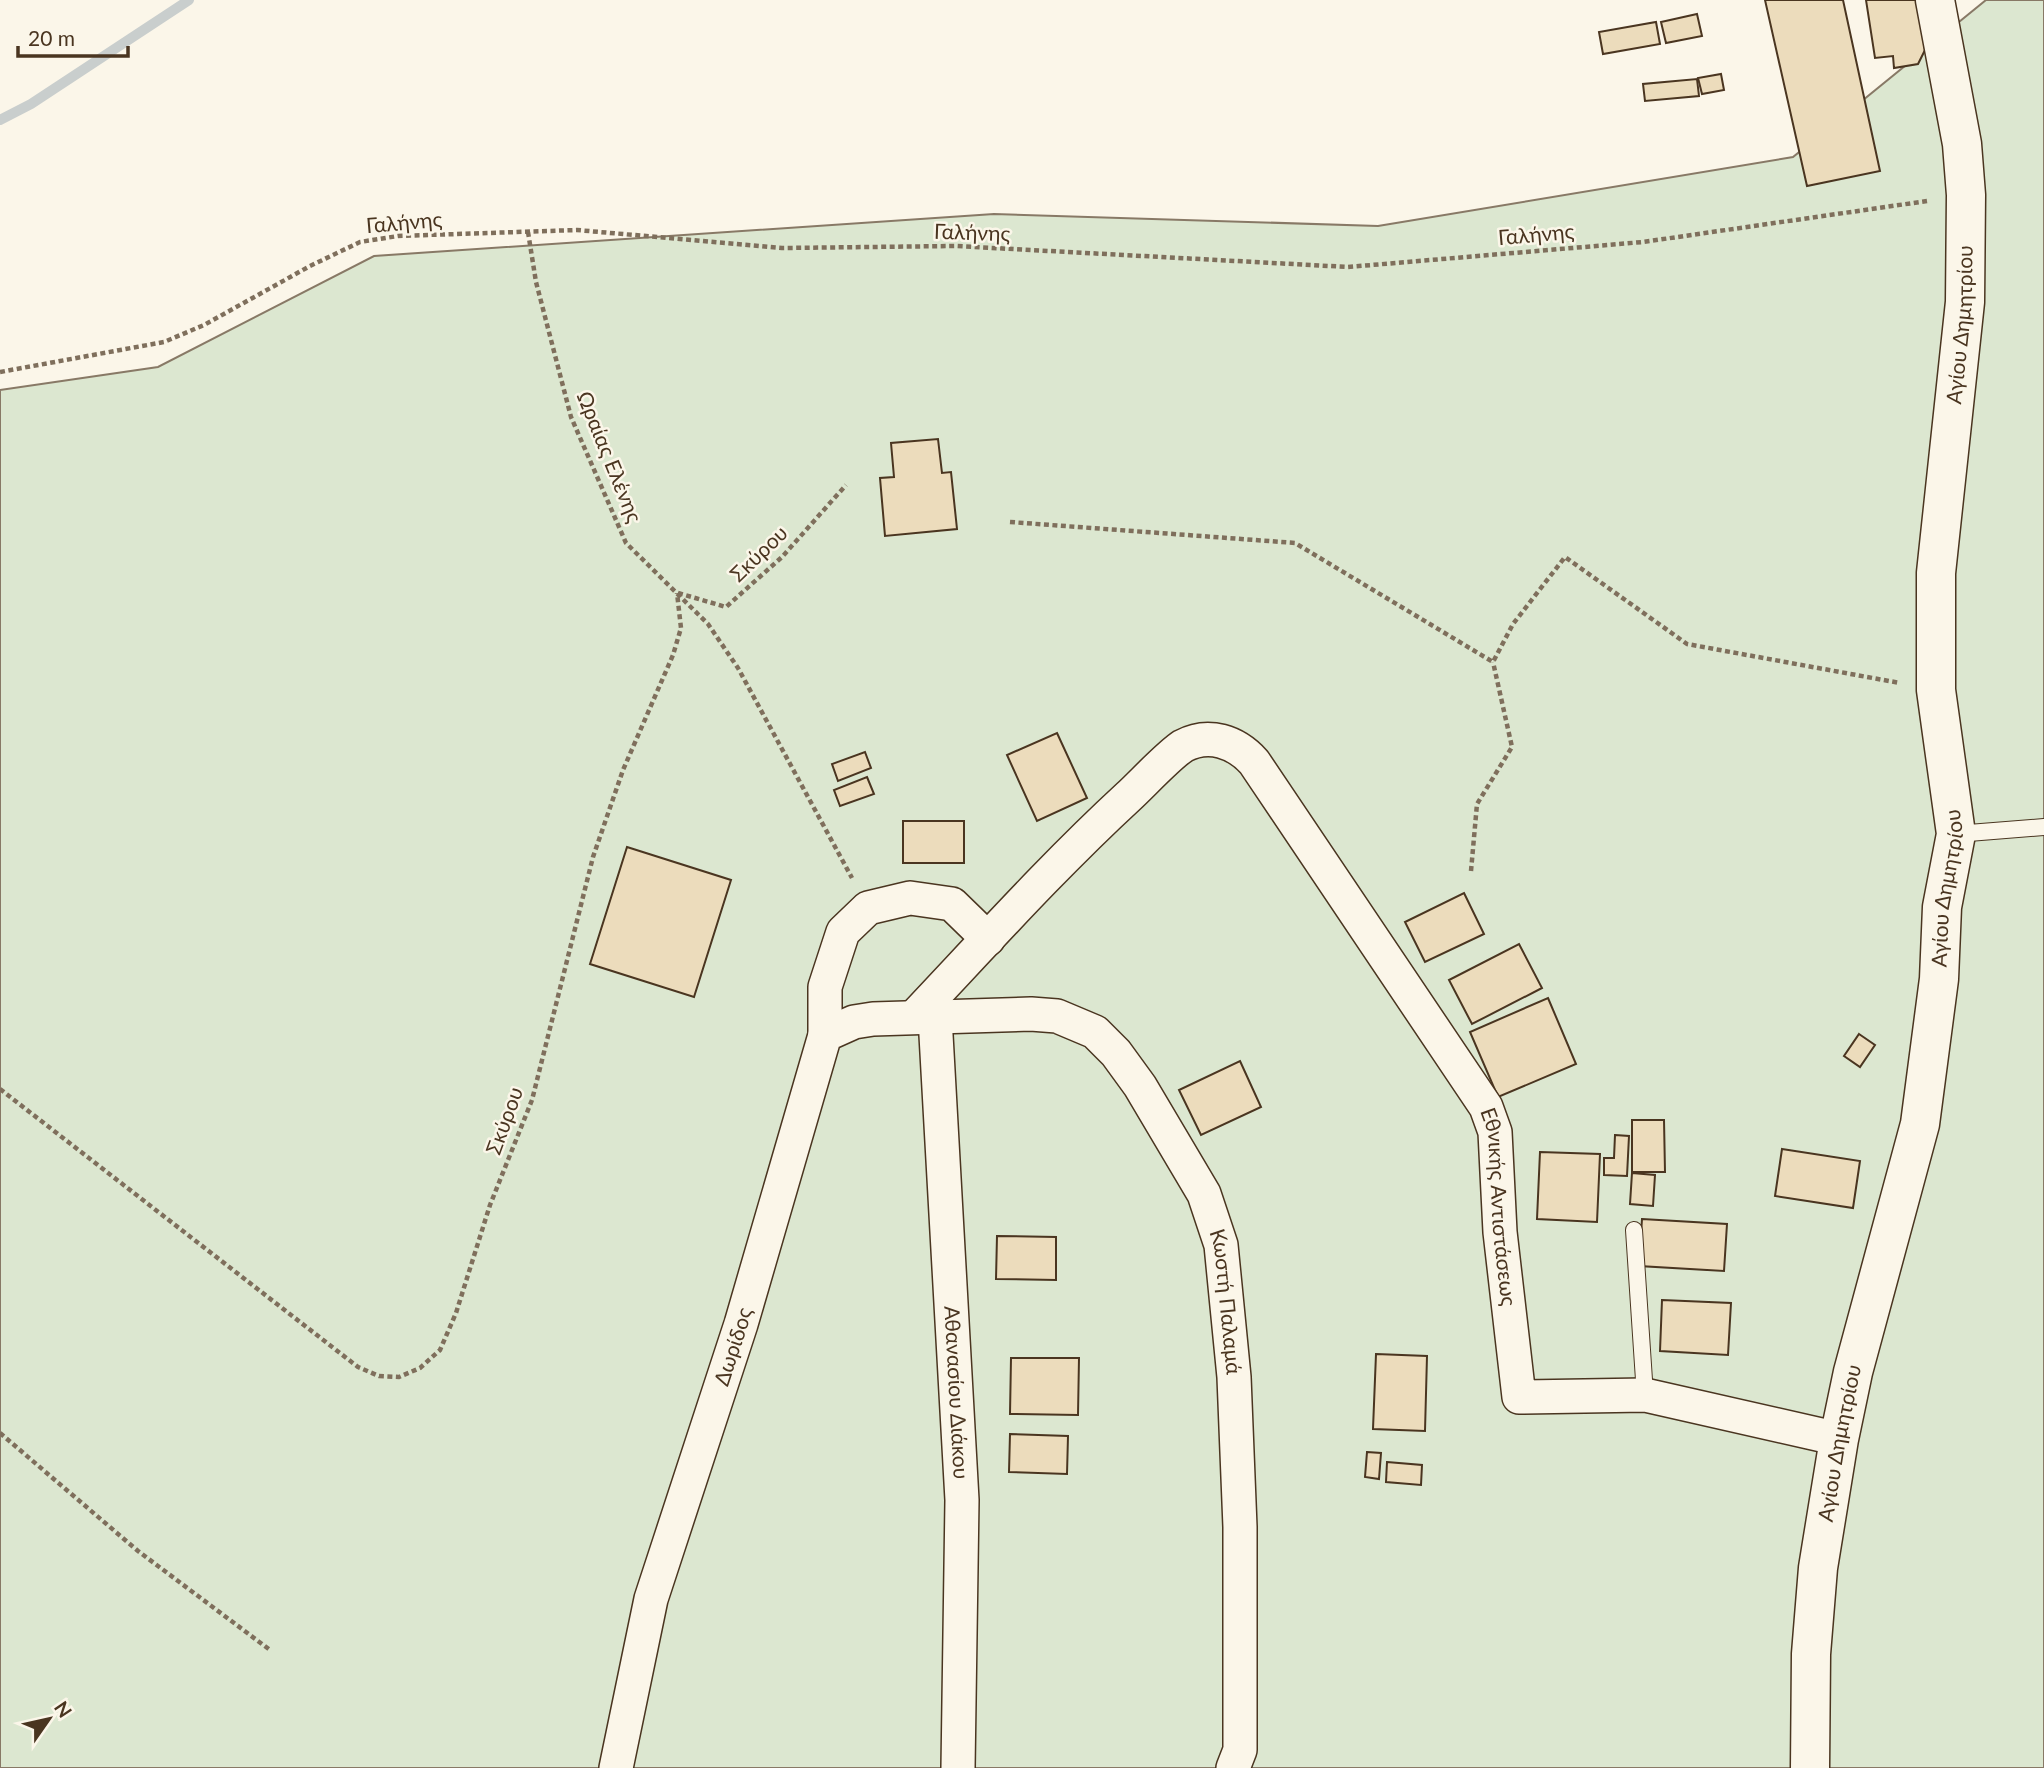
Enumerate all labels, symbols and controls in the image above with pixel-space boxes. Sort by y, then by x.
scale bar [18,14,128,58]
text: 20 m [28,25,75,50]
street label: Γαλήνης [365,206,443,237]
street label: Γαλήνης [934,218,1011,245]
street label: Γαλήνης [1497,218,1575,249]
street label: Αγίου Δημητρίου [1940,245,1977,405]
street label: Ωραίας Ελένης [573,387,648,526]
street label: Σκύρου [724,520,792,586]
street label: Αγίου Δημητρίου [1926,808,1967,968]
street label: Σκύρου [480,1083,527,1158]
street label: Εθνικής Αντιστάσεως [1476,1104,1522,1308]
street label: Κωστή Παλαμά [1205,1225,1248,1376]
street label: Δωρίδος [708,1304,756,1389]
street label: Αθανασίου Διάκου [940,1305,975,1480]
street label: Αγίου Δημητρίου [1812,1361,1866,1523]
north arrow [14,1684,84,1754]
text: N [50,1697,77,1722]

